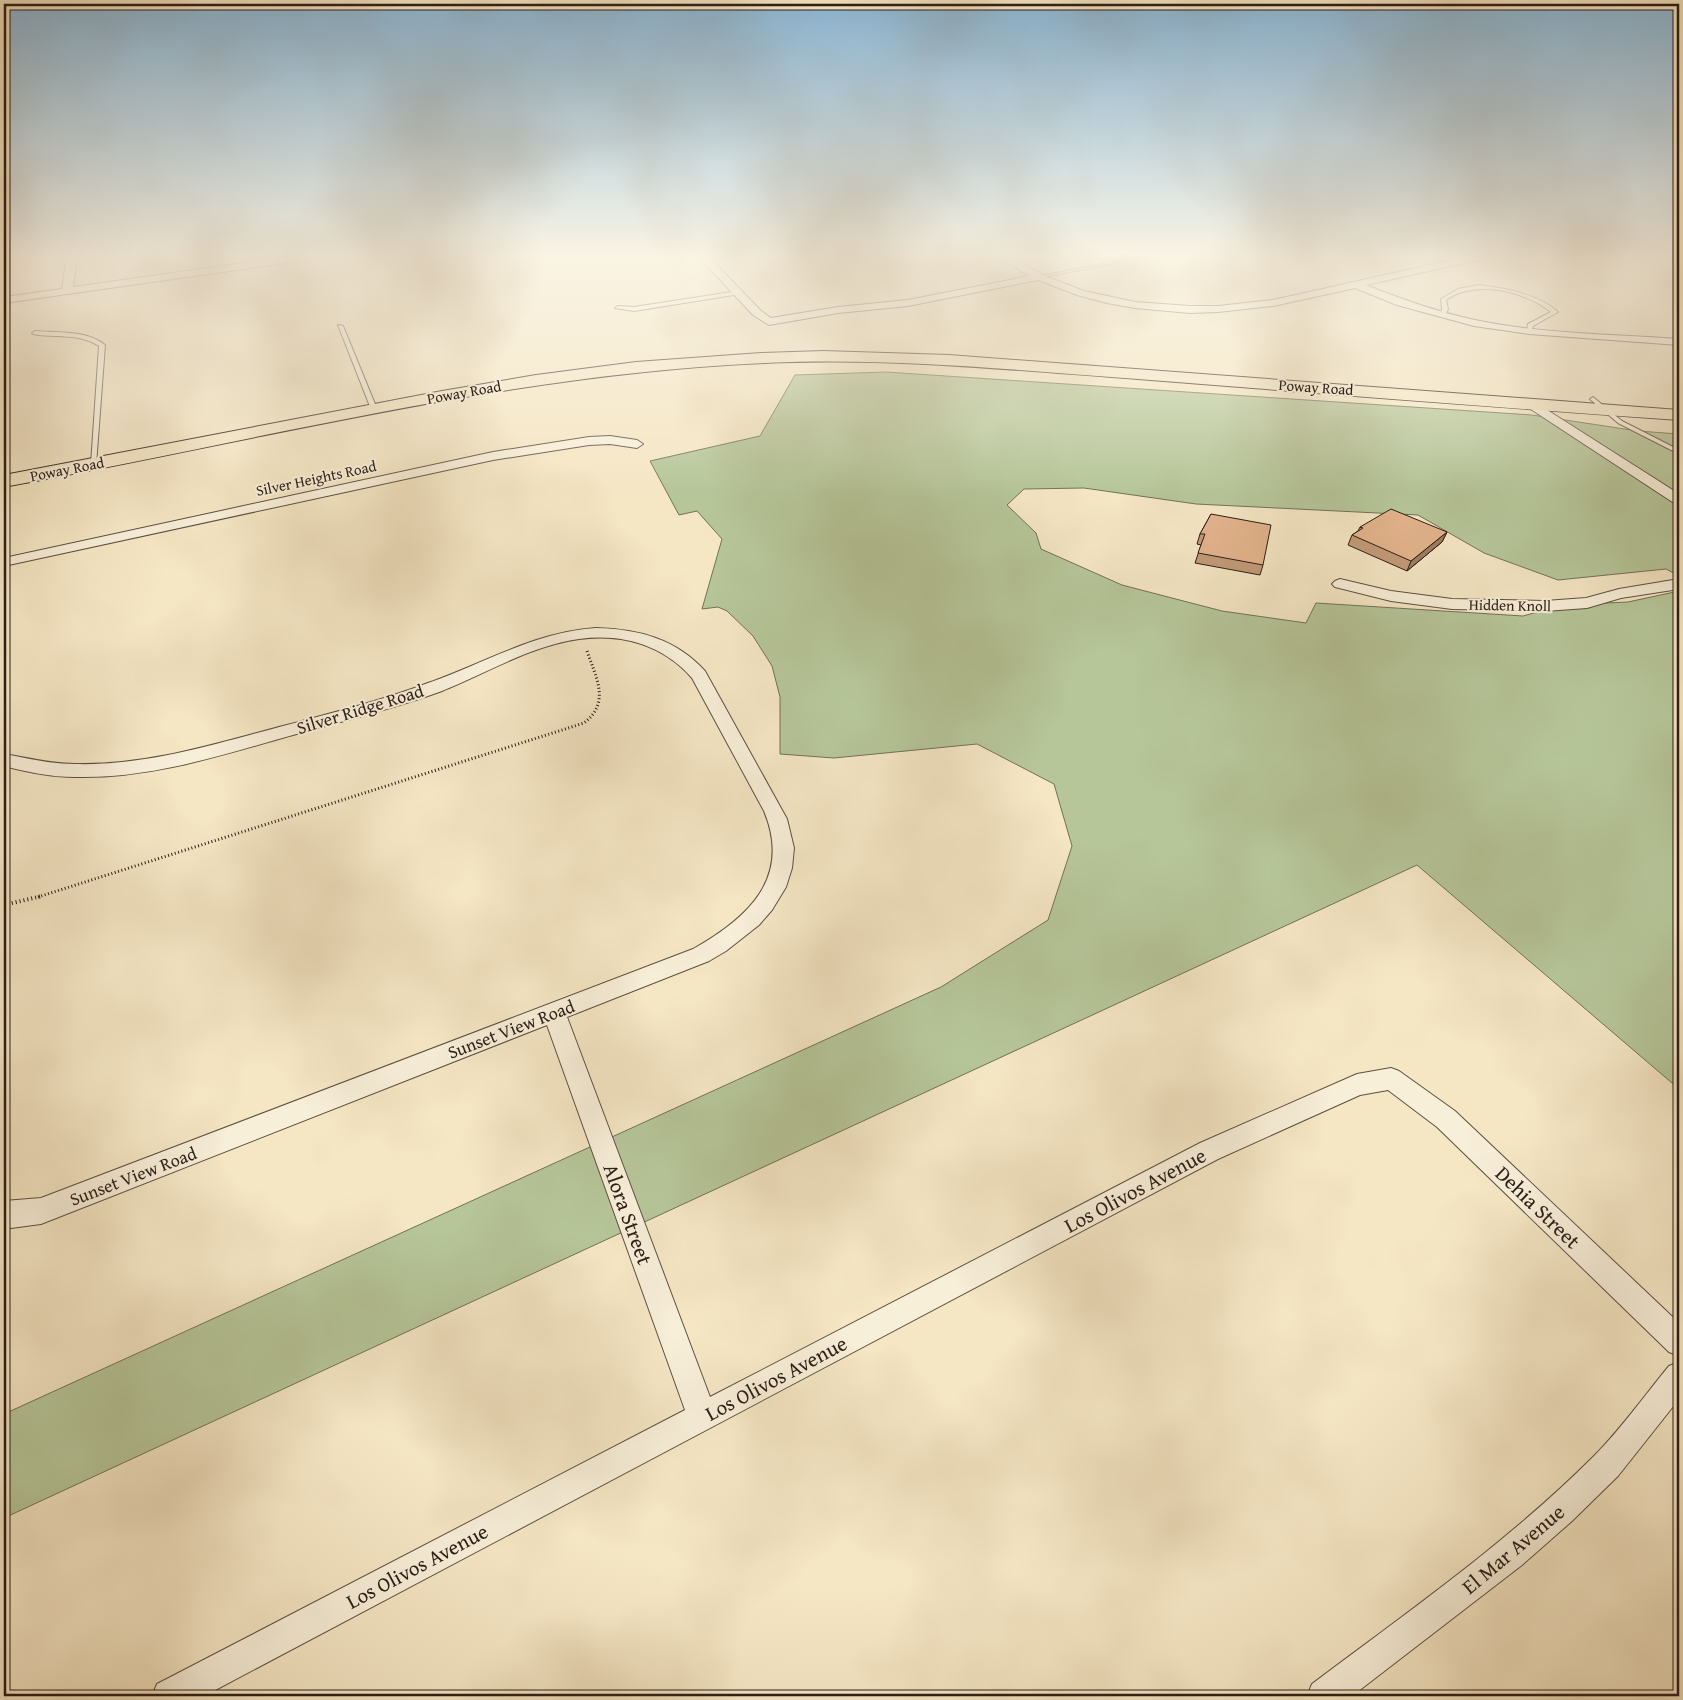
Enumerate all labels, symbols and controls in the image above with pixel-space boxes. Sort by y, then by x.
street label: Poway Road [1278,374,1354,400]
street label: Poway Road [425,375,503,409]
street label: Poway Road [28,452,106,486]
street label: Silver Heights Road [254,455,378,501]
street label: Hidden Knoll [1469,594,1551,616]
street label: Silver Ridge Road [293,677,427,741]
street label: Sunset View Road [443,992,579,1066]
street label: Sunset View Road [65,1139,201,1213]
street label: Los Olivos Avenue [1059,1139,1212,1240]
street label: Dehia Street [1488,1158,1588,1256]
street label: Alora Street [595,1159,661,1269]
street label: Los Olivos Avenue [700,1327,853,1428]
street label: El Mar Avenue [1455,1497,1571,1601]
street label: Los Olivos Avenue [341,1515,494,1616]

